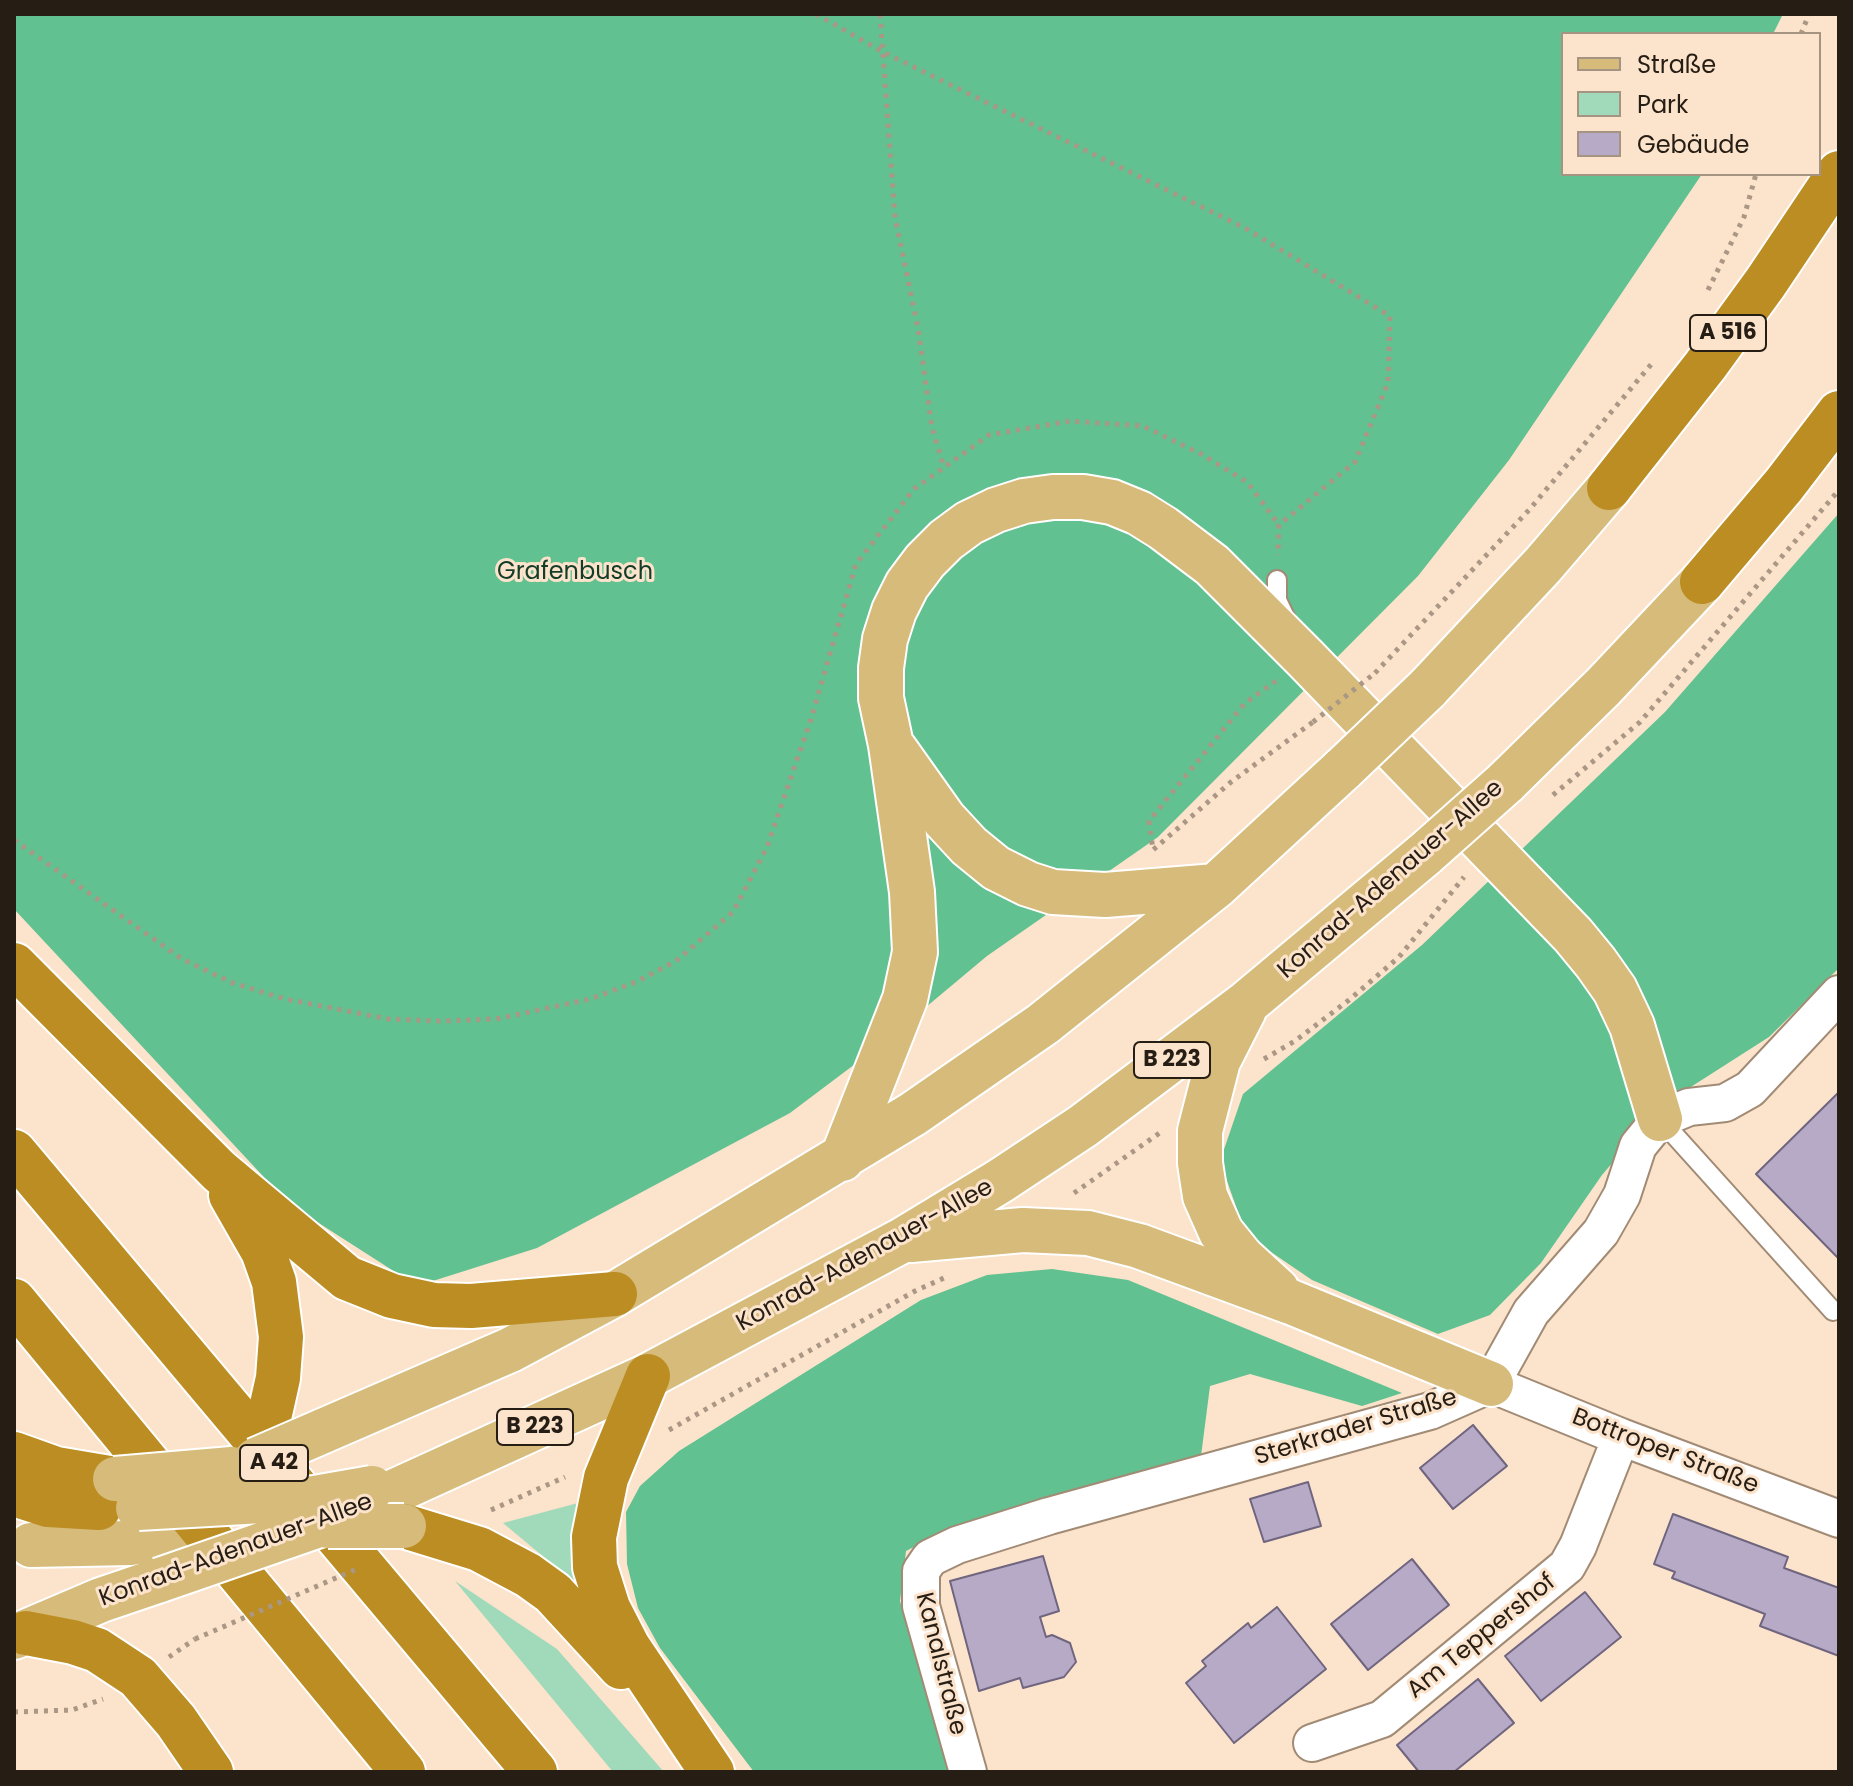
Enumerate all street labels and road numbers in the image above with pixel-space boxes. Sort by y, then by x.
road number: A 516 [1690,315,1766,351]
street label: Konrad-Adenauer-Allee [1273,774,1509,986]
road number: B 223 [1134,1042,1210,1078]
street label: Konrad-Adenauer-Allee [732,1173,998,1339]
street label: Sterkrader Straße [1251,1384,1461,1472]
street label: Bottroper Straße [1568,1403,1762,1501]
road number: B 223 [497,1409,573,1445]
road number: A 42 [240,1445,308,1481]
street label: Konrad-Adenauer-Allee [95,1488,377,1614]
street label: Am Teppershof [1402,1568,1562,1706]
street label: Kanalstraße [908,1590,972,1738]

